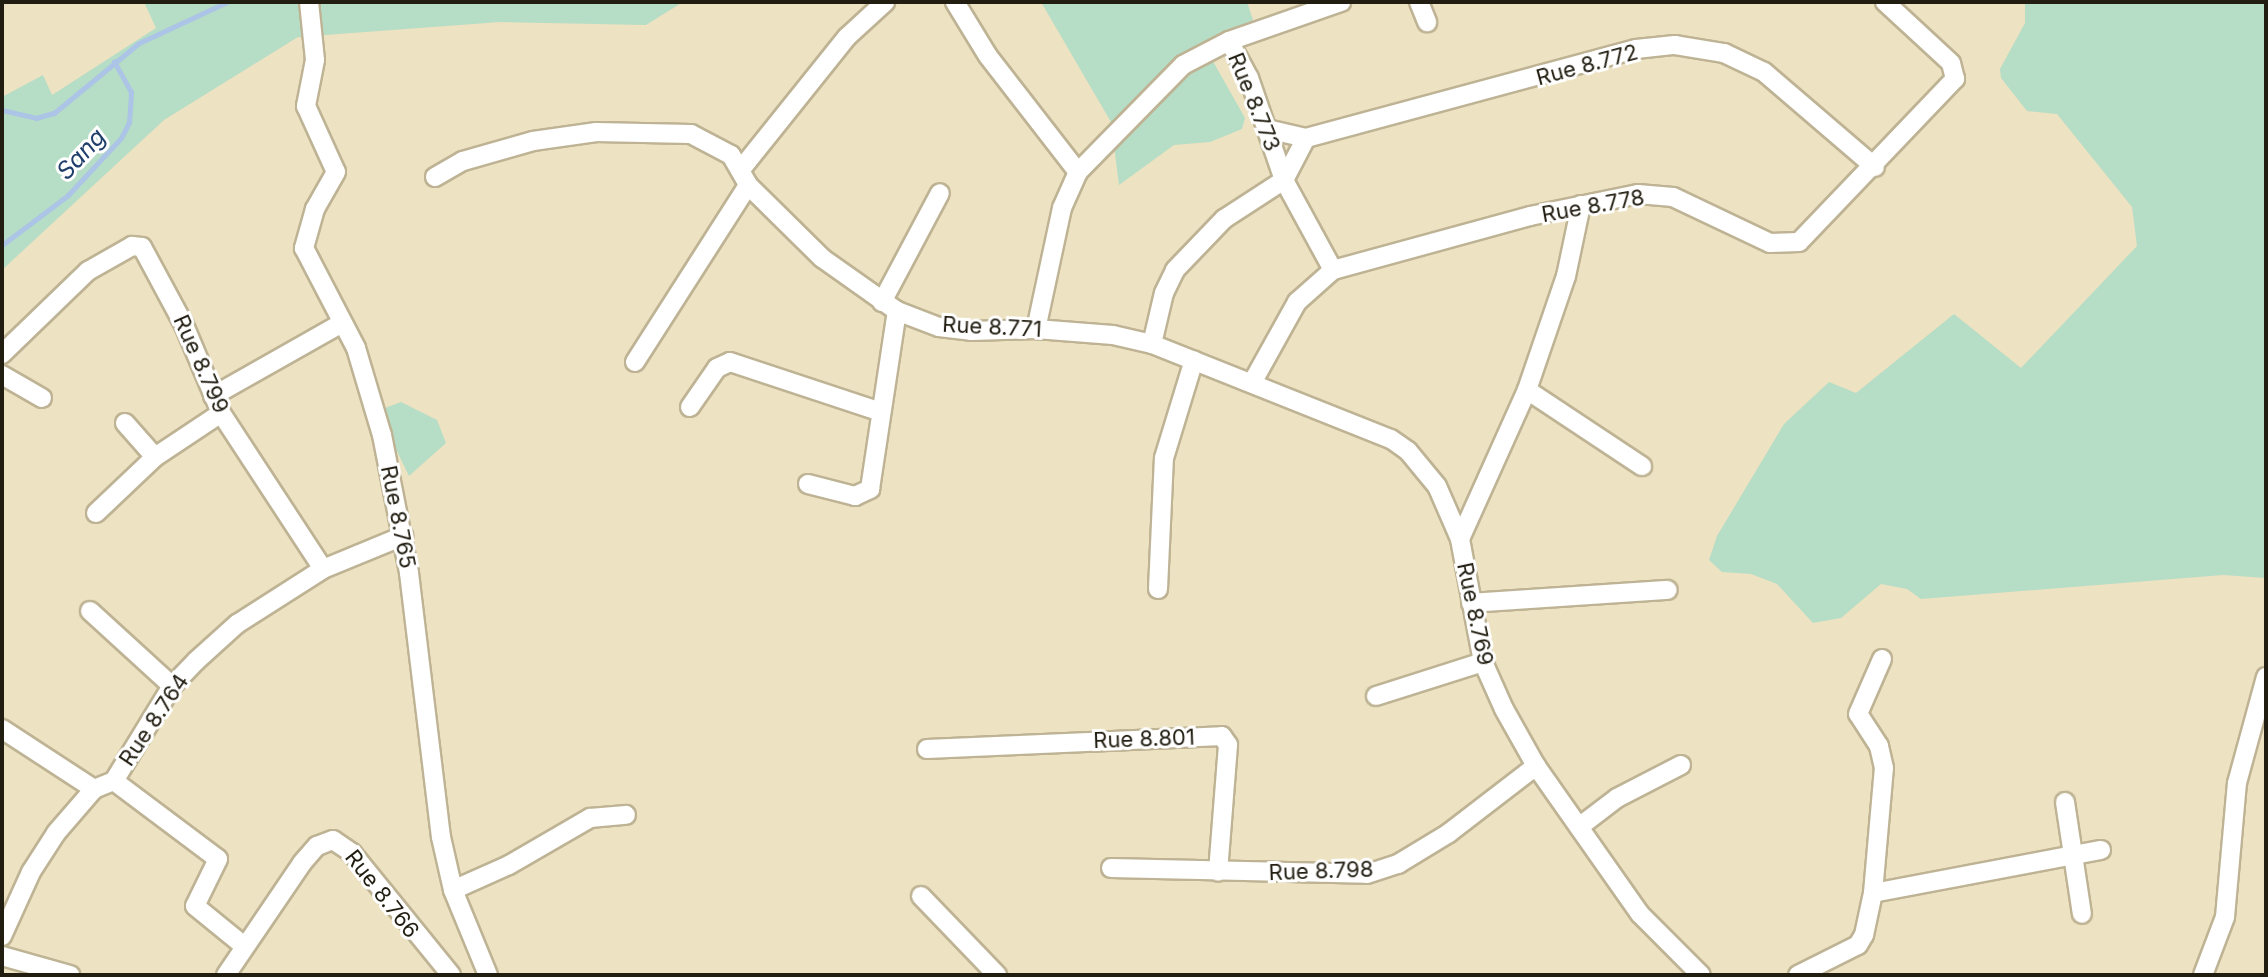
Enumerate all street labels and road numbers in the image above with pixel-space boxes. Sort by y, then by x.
street label: Rue 8.772 [1533,39,1641,91]
street label: Rue 8.773 [1222,49,1286,155]
street label: Rue 8.778 [1540,184,1646,228]
street label: Rue 8.799 [168,311,234,417]
street label: Rue 8.771 [942,311,1042,343]
street label: Rue 8.765 [375,463,421,571]
street label: Rue 8.769 [1451,560,1499,668]
street label: Rue 8.764 [114,669,194,771]
street label: Rue 8.801 [1093,724,1195,754]
street label: Rue 8.766 [339,845,425,943]
street label: Rue 8.798 [1268,856,1374,886]

